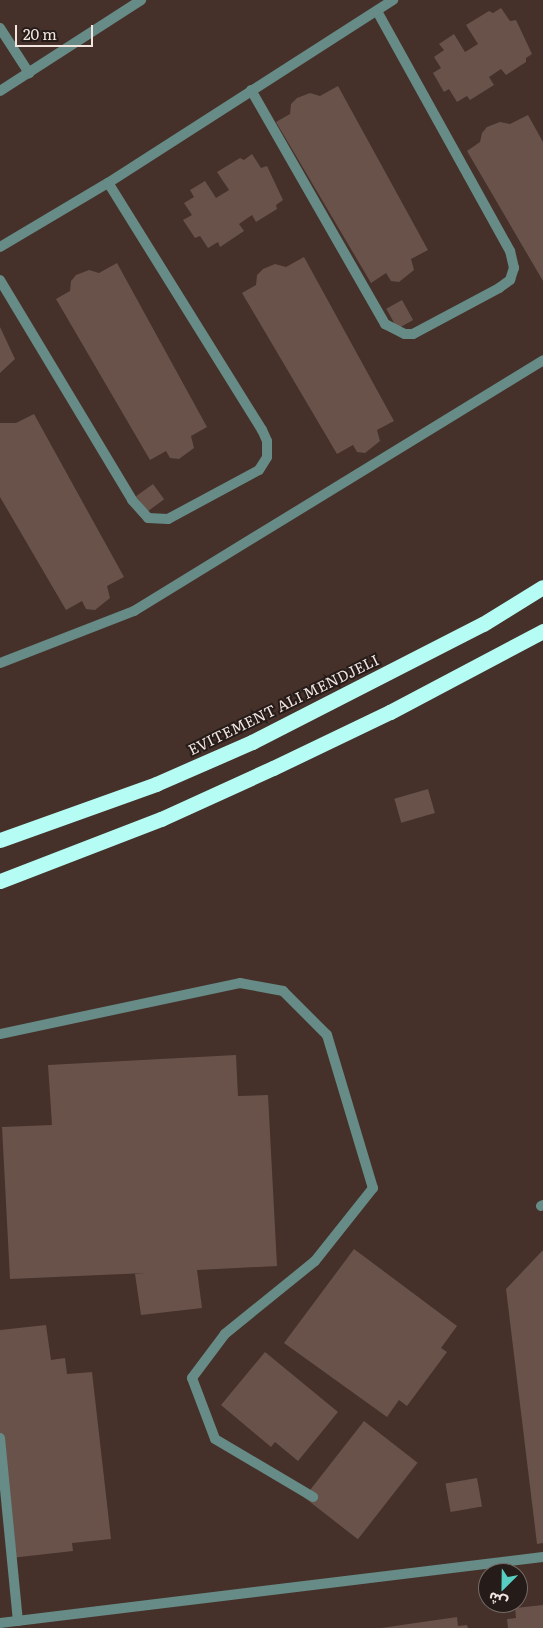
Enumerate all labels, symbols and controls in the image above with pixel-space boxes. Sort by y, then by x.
scale bar [18,15,95,47]
text: 20 m [23,22,57,45]
street label: EVITEMENT ALI MENDJELI [185,650,381,758]
north arrow [478,1563,528,1613]
text: ش [485,1588,510,1614]

